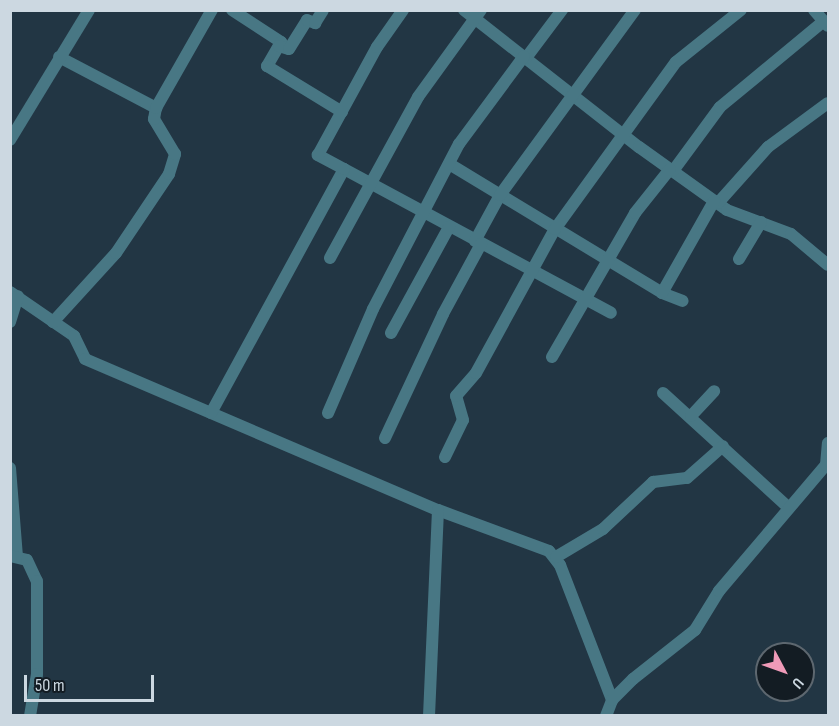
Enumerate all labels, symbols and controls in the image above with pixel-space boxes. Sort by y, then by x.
north arrow [755,642,815,702]
scale bar [27,663,158,701]
text: U [788,673,807,692]
text: 50 m [35,675,65,696]

